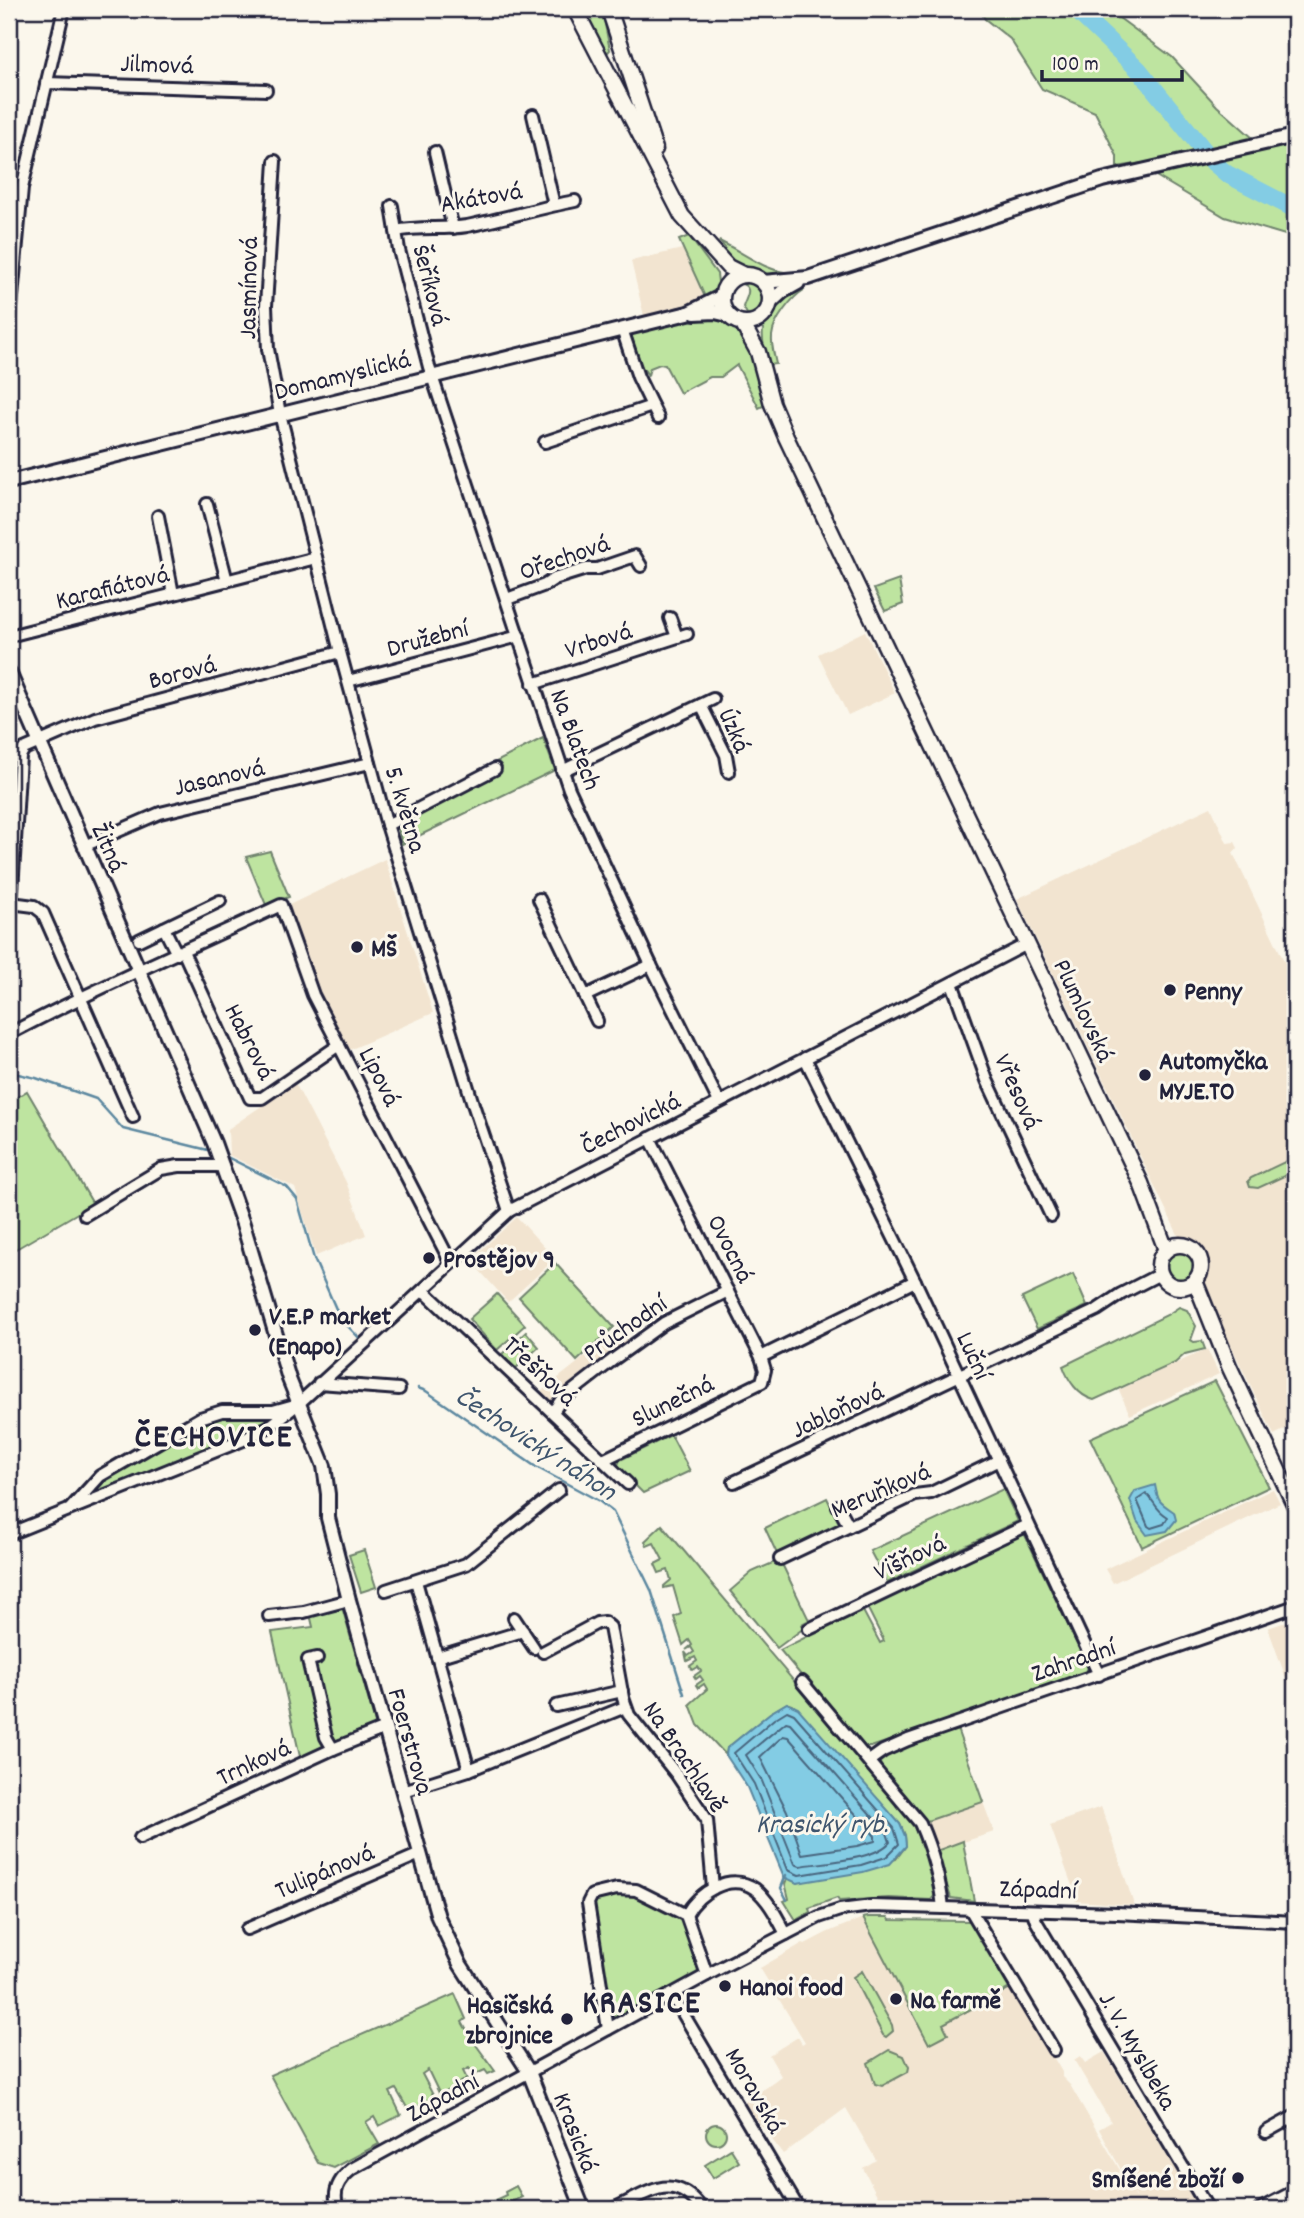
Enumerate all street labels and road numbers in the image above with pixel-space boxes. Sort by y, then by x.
street label: Jilmová [119,47,194,86]
street label: Akátová [438,174,526,225]
street label: Jasmínová [231,236,270,340]
street label: Šeříková [401,241,457,330]
street label: Domamyslická [271,343,415,412]
street label: Ořechová [515,527,615,592]
street label: Karafiátová [52,557,174,621]
street label: Družební [383,611,475,669]
street label: Vrbová [561,614,638,671]
street label: Borová [145,648,221,701]
street label: Na Blatech [538,684,609,796]
street label: Úzká [707,703,759,759]
street label: Jasanová [171,751,269,808]
street label: 5. května [373,762,435,859]
street label: Žitná [80,818,134,879]
street label: Plumlovská [1042,954,1122,1069]
street label: Habrová [213,998,283,1087]
street label: Lipová [347,1041,409,1114]
street label: Vřesová [983,1048,1049,1136]
street label: Čechovická [575,1084,688,1166]
street label: Ovocná [696,1209,762,1290]
street label: Průchodní [576,1286,678,1372]
street label: Luční [945,1326,1000,1389]
street label: Třešňová [493,1328,584,1417]
street label: Slunečná [626,1367,721,1439]
street label: Jabloňová [786,1375,891,1450]
street label: Meruňková [826,1455,937,1530]
street label: Višňová [868,1526,953,1592]
street label: Zahradní [1027,1630,1123,1694]
street label: Foerstrova [376,1684,442,1800]
street label: Na Brachlavě [632,1695,734,1821]
street label: Trnková [211,1731,298,1797]
street label: Tulipánová [270,1836,381,1911]
street label: Západní [998,1872,1080,1911]
street label: J. V. Myslbeka [1087,1986,1185,2118]
street label: Moravská [713,2042,793,2142]
street label: Západní [401,2064,489,2134]
street label: Krasická [541,2088,606,2179]

